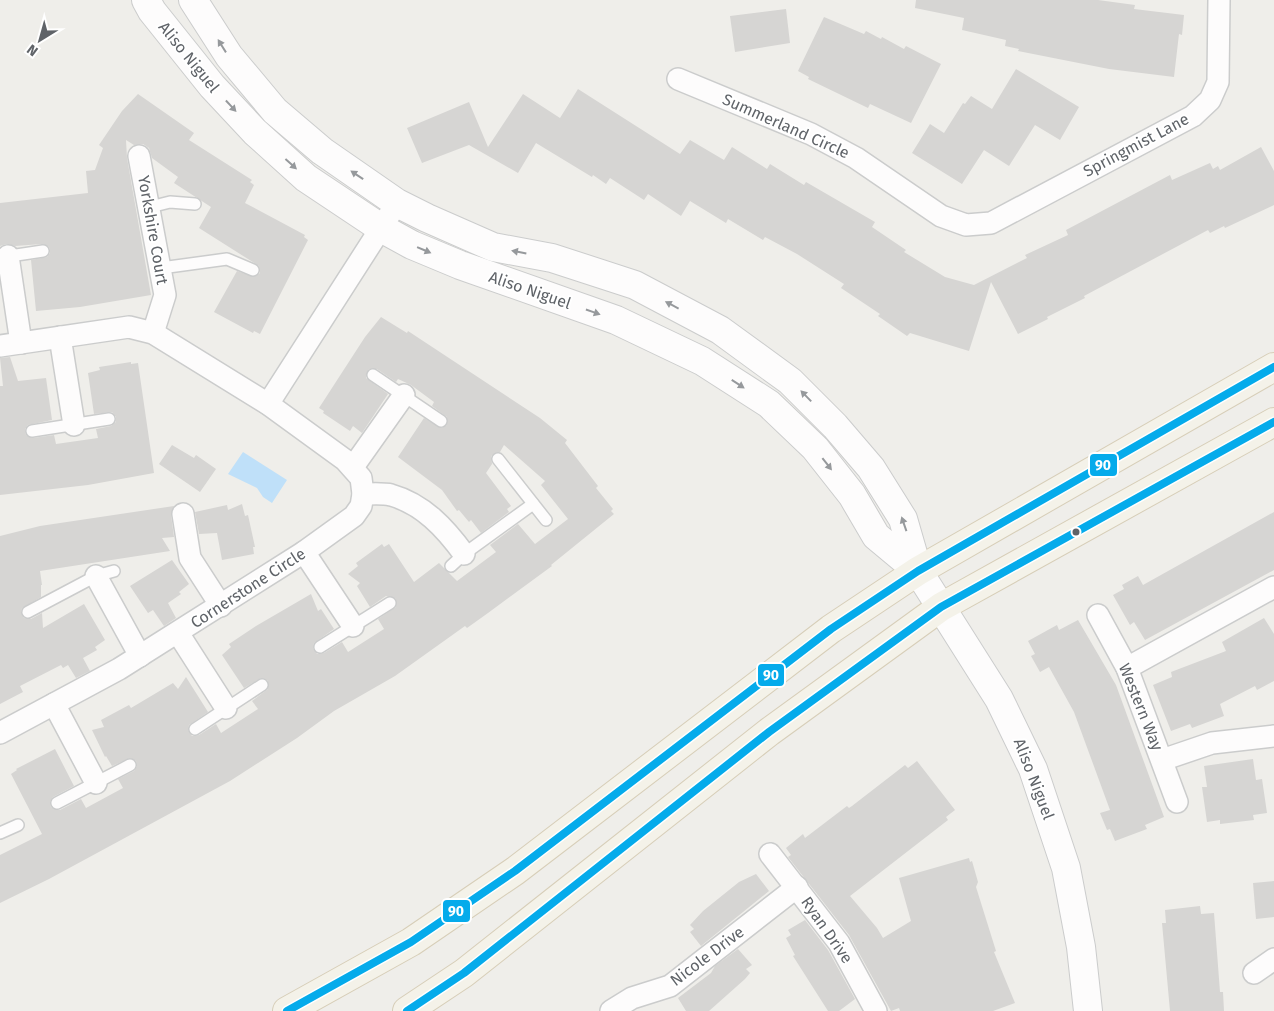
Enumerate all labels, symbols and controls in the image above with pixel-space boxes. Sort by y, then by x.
north arrow [15,15,65,65]
street label: Aliso Niguel [155,18,224,97]
one-way arrow [218,39,227,52]
text: N [24,40,41,60]
street label: Summerland Circle [720,89,852,163]
one-way arrow [225,100,237,112]
street label: Springmist Lane [1080,109,1192,181]
one-way arrow [284,158,296,170]
one-way arrow [350,170,363,180]
street label: Yorkshire Court [134,174,172,286]
one-way arrow [417,247,431,255]
one-way arrow [512,248,527,256]
street label: Aliso Niguel [486,267,574,313]
one-way arrow [665,301,679,309]
one-way arrow [586,308,601,316]
one-way arrow [731,379,745,389]
one-way arrow [800,391,812,403]
line badge: 90 [1089,453,1118,477]
one-way arrow [822,457,833,470]
text: 90 [1095,457,1111,474]
one-way arrow [900,516,908,531]
unlabelled marker [1071,527,1081,537]
street label: Cornerstone Circle [187,544,309,632]
street label: Western Way [1115,661,1167,753]
line badge: 90 [757,663,785,687]
text: 90 [763,667,779,684]
street label: Aliso Niguel [1010,736,1058,823]
street label: Ryan Drive [797,893,857,967]
line badge: 90 [442,899,471,923]
text: 90 [448,903,464,920]
street label: Nicole Drive [666,922,748,990]

